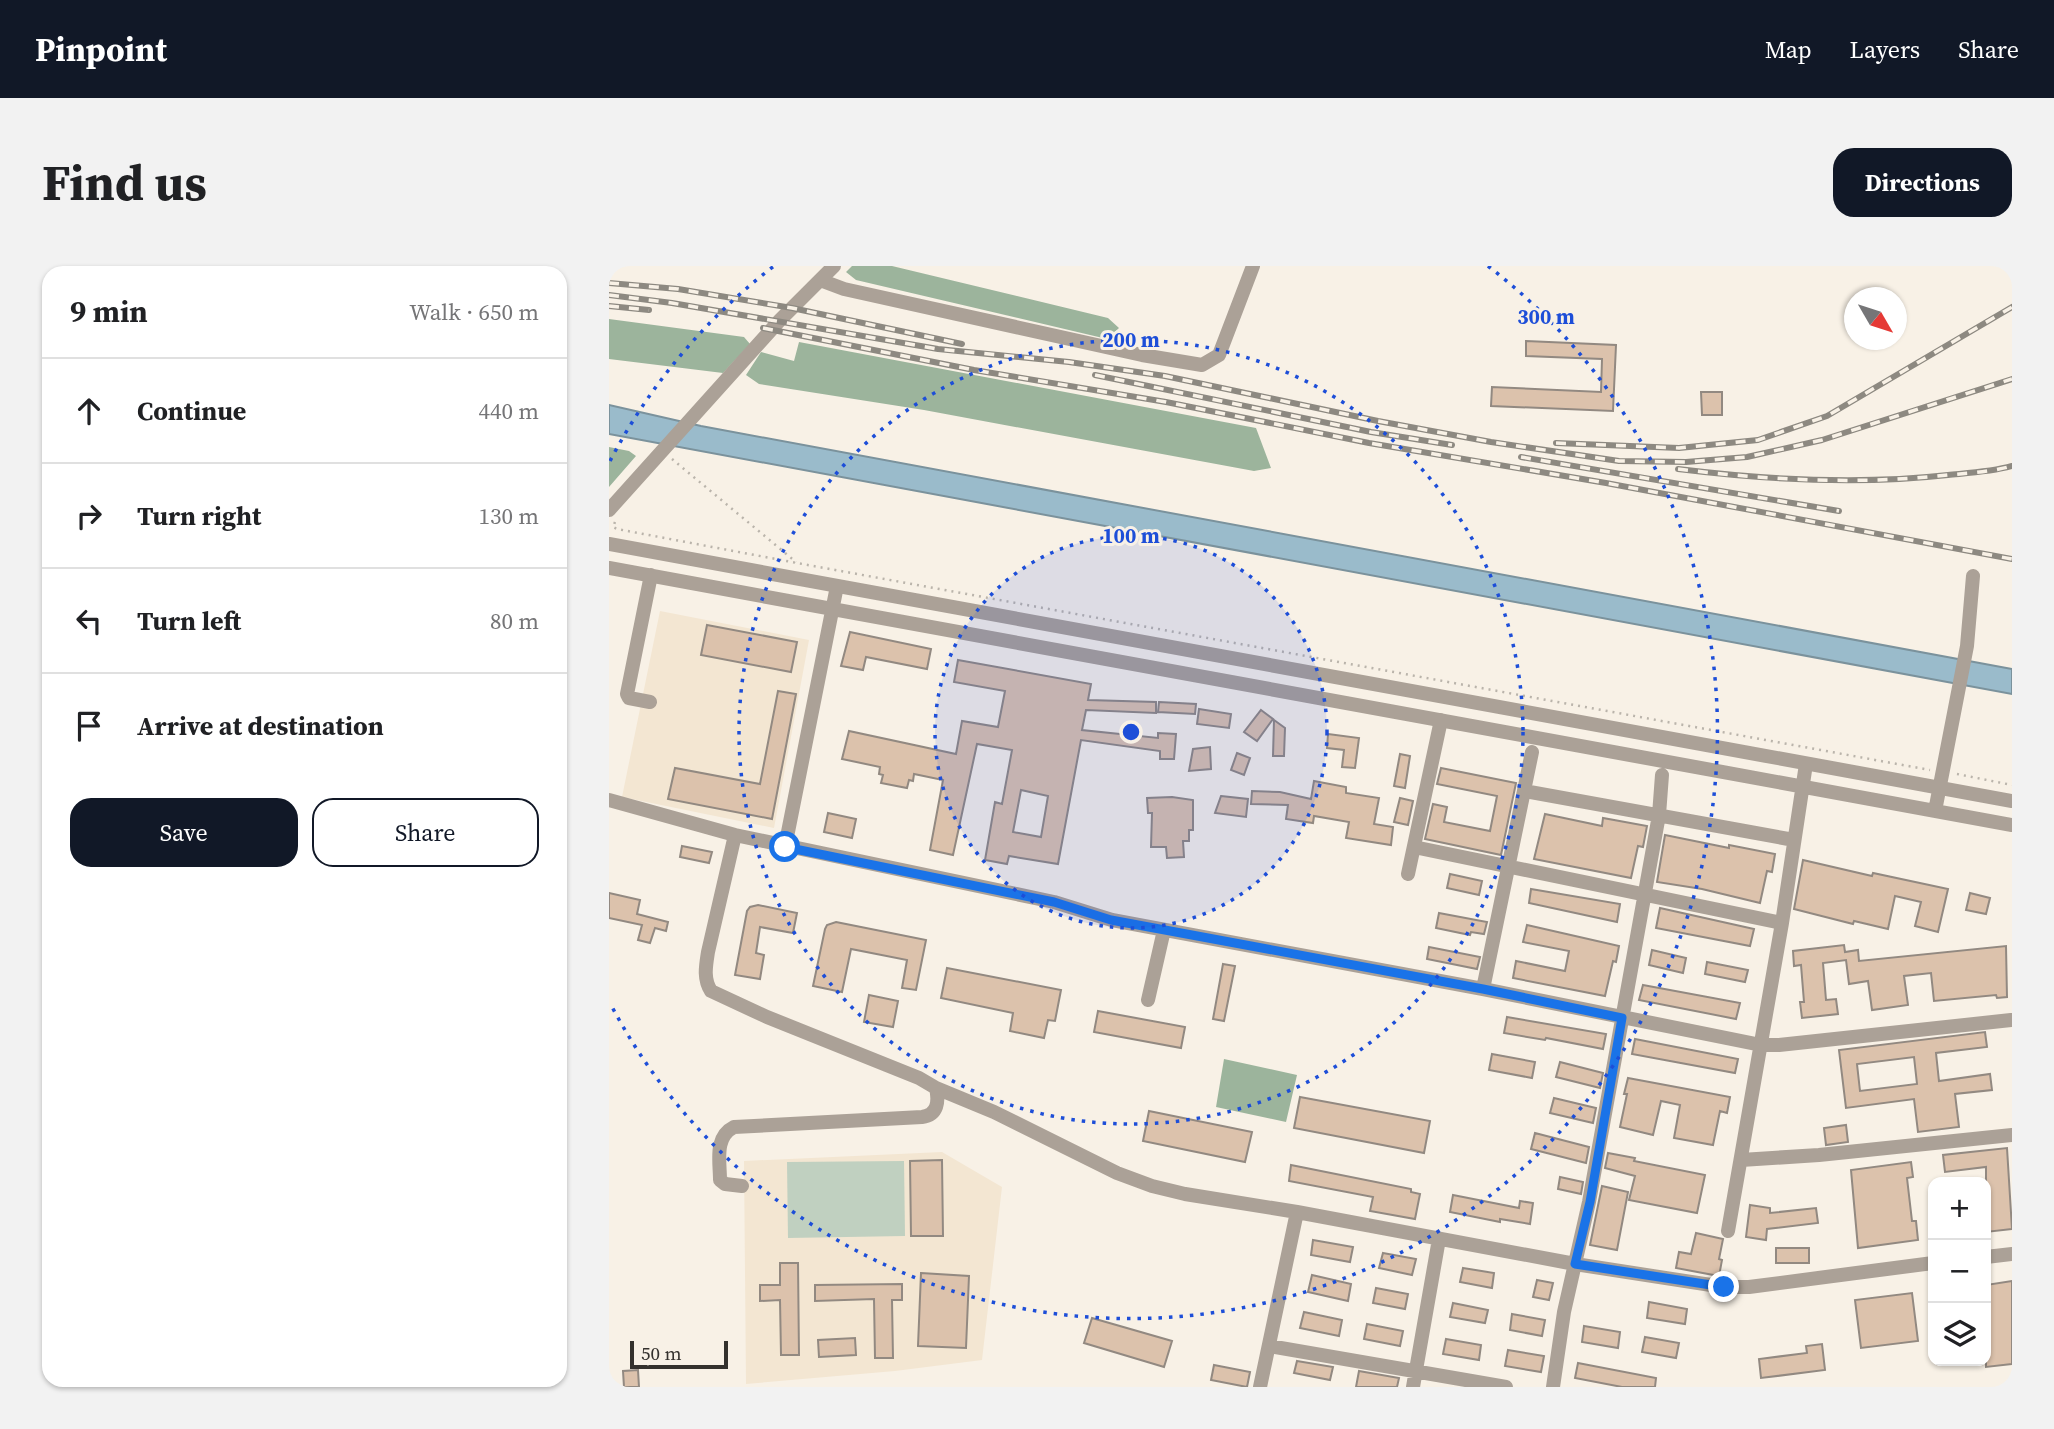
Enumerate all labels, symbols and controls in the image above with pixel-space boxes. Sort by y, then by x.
text: Pinpoint [35,27,167,72]
text: Map [1765,33,1812,66]
text: Layers [1850,33,1920,66]
text: Share [1958,33,2019,66]
button: Directions [1833,148,2012,217]
text: Find us [42,149,207,216]
north arrow [1844,287,1907,350]
text: 9 min [70,291,148,332]
text: Walk · 650 m [409,296,539,328]
text: 300 m [1517,302,1575,331]
text: 200 m [1102,325,1160,354]
icon: ahead [70,392,108,430]
text: Continue [137,393,246,429]
text: 440 m [478,395,539,427]
icon: right [70,497,108,535]
text: Turn right [137,498,261,534]
text: 130 m [478,500,539,532]
text: 100 m [1102,521,1160,550]
icon: left [70,602,108,640]
text: Turn left [137,603,241,639]
text: 80 m [490,605,539,637]
icon: arrive [70,707,108,745]
text: Arrive at destination [137,708,384,744]
centre of rings [1119,720,1143,744]
button: Save [70,798,298,867]
button: Share [312,798,539,867]
route start [769,831,800,862]
map controls [1928,1177,1991,1366]
button: + [1928,1177,1991,1240]
button: − [1928,1240,1991,1303]
route end [1708,1271,1739,1302]
button: layers [1928,1303,1991,1366]
scale bar [630,1338,728,1370]
text: 50 m [641,1340,682,1366]

